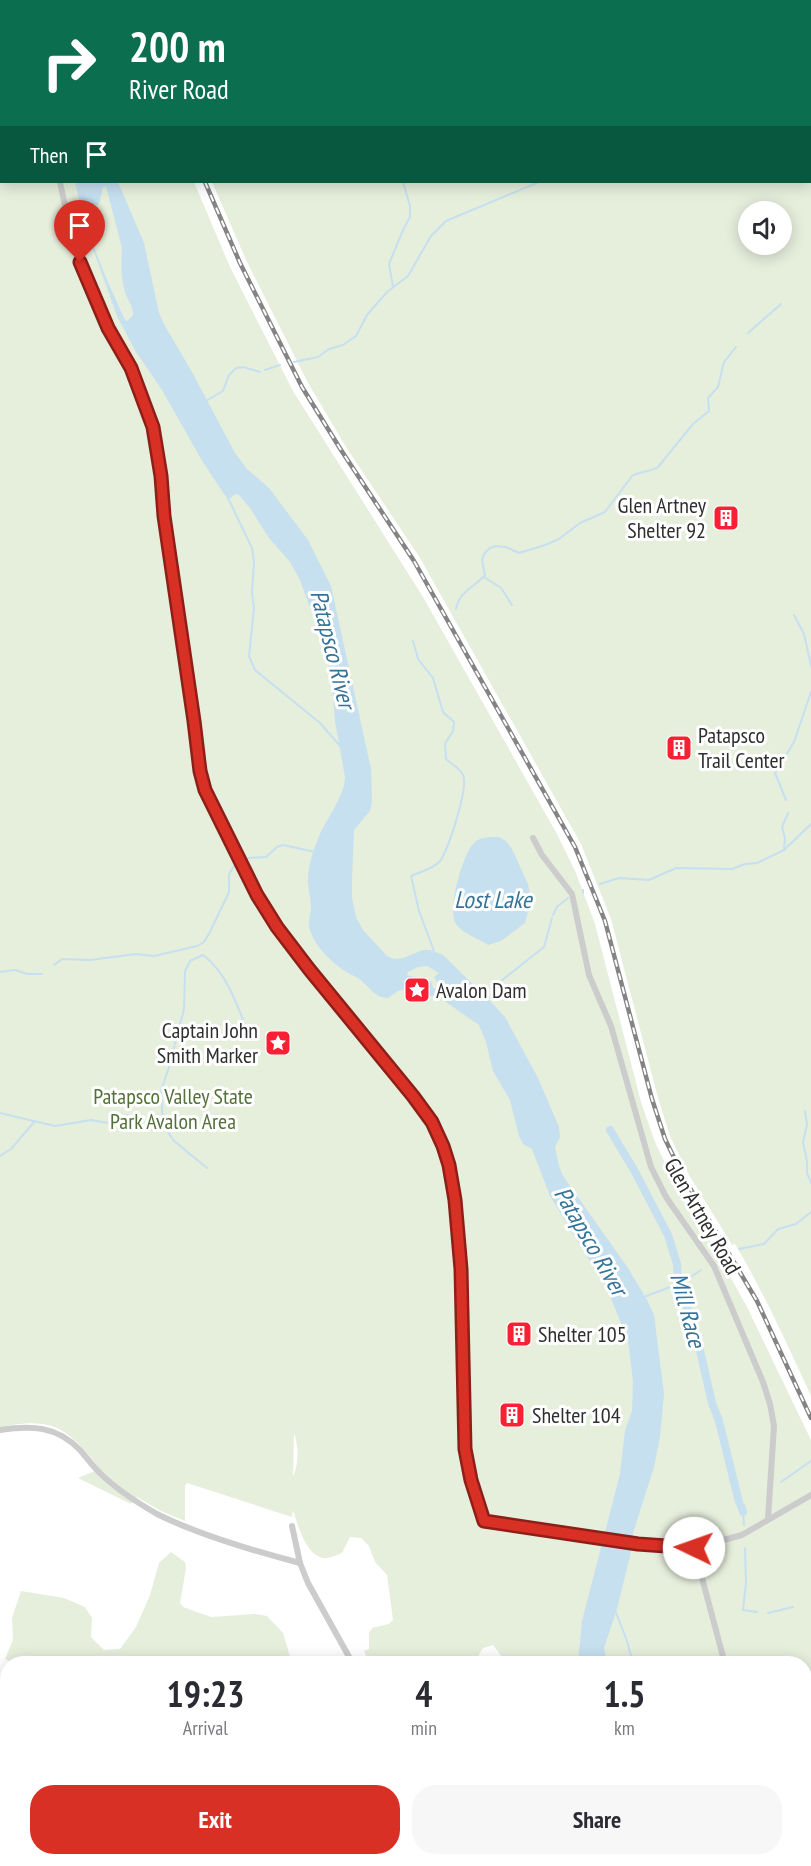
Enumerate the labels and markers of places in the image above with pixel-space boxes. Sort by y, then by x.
pin [54,200,105,262]
place label: Glen Artney Shelter 92 [618,491,707,544]
building icon: Glen Artney Shelter 92 [711,503,741,533]
place label: Patapsco Trail Center [698,721,785,774]
building icon: Patapsco Trail Center [664,733,694,763]
place icon: Avalon Dam [402,975,432,1005]
place label: Avalon Dam [436,976,527,1004]
place label: Captain John Smith Marker [157,1016,258,1069]
place icon: Captain John Smith Marker [263,1028,293,1058]
building icon: Shelter 105 [504,1319,534,1349]
place label: Shelter 105 [538,1320,627,1348]
building icon: Shelter 104 [497,1400,527,1430]
place label: Shelter 104 [532,1401,621,1429]

